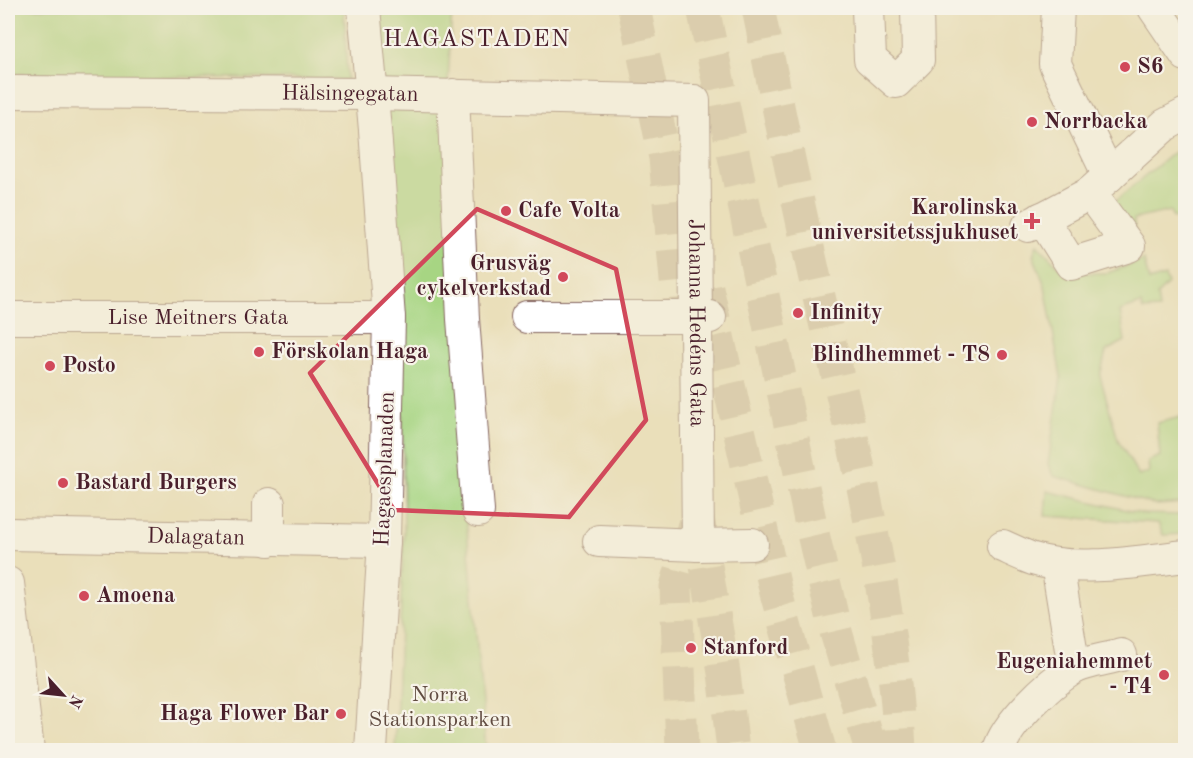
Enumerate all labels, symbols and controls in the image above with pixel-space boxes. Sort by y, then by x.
district label: HAGASTADEN [383,28,571,52]
place label: S6 [1137,56,1163,78]
marker: S6 [1118,60,1132,74]
street label: Hälsingegatan [282,83,419,106]
place label: Norrbacka [1044,111,1148,133]
marker: Norrbacka [1025,115,1039,129]
place label: Karolinska universitetssjukhuset [812,197,1018,244]
place label: Cafe Volta [518,200,620,222]
marker: Cafe Volta [499,204,513,218]
marker: Karolinska universitetssjukhuset [1023,212,1041,230]
street label: Johanna Hedéns Gata [684,219,708,427]
place label: Grusväg cykelverkstad [417,253,551,300]
marker: Grusväg cykelverkstad [556,270,570,284]
place label: Infinity [810,302,883,324]
marker: Infinity [791,306,805,320]
street label: Lise Meitners Gata [108,307,289,329]
place label: Förskolan Haga [271,341,428,363]
place label: Blindhemmet - T8 [812,344,990,366]
marker: Förskolan Haga [252,345,266,359]
marker: Blindhemmet - T8 [995,348,1009,362]
place label: Posto [62,355,116,377]
marker: Posto [43,359,57,373]
street label: Hagaesplanaden [371,391,399,547]
place label: Bastard Burgers [75,472,237,494]
marker: Bastard Burgers [56,476,70,490]
street label: Dalagatan [147,526,245,549]
place label: Amoena [96,585,175,607]
marker: Amoena [77,589,91,603]
place label: Stanford [703,637,788,659]
marker: Stanford [684,641,698,655]
place label: Eugeniahemmet - T4 [996,651,1152,698]
north arrow [33,665,93,725]
marker: Eugeniahemmet - T4 [1157,668,1171,682]
park label: Norra Stationsparken [369,684,512,731]
text: N [64,692,84,711]
place label: Haga Flower Bar [160,703,329,725]
marker: Haga Flower Bar [334,707,348,721]

